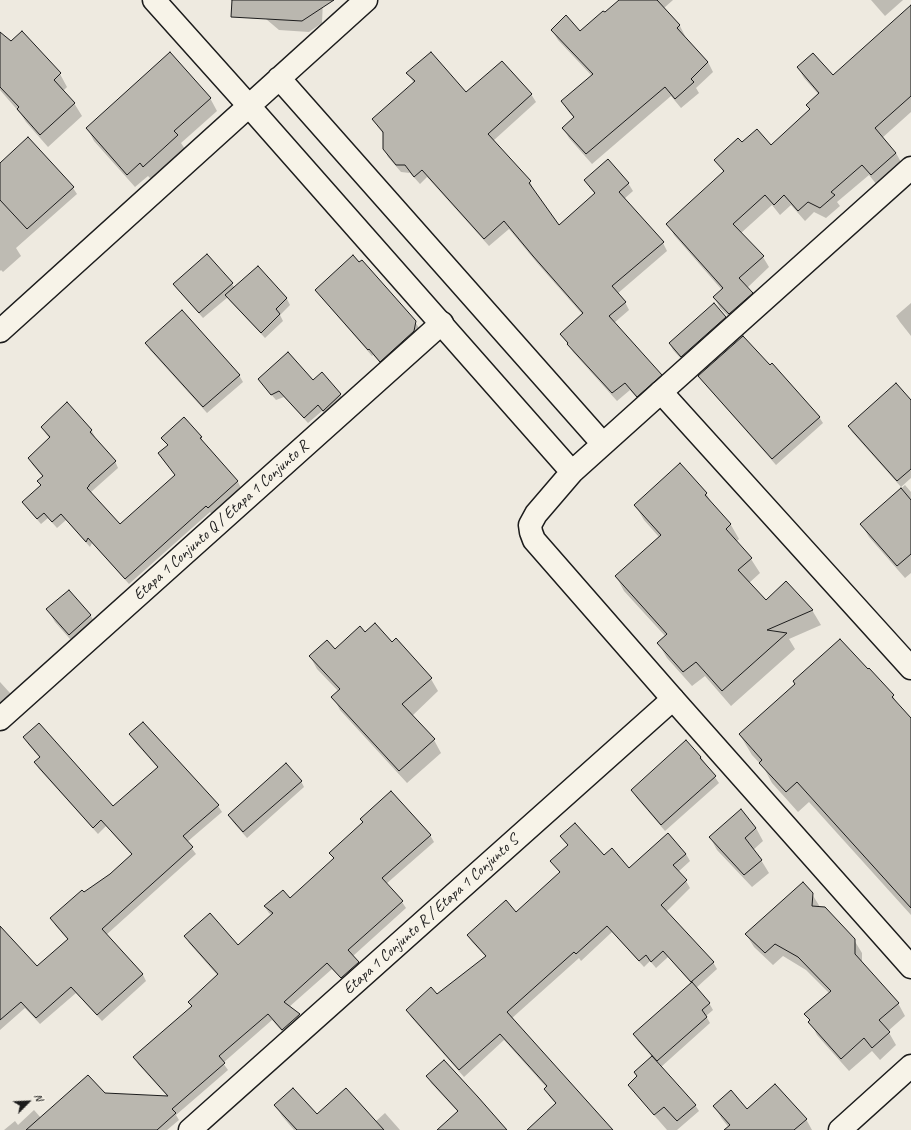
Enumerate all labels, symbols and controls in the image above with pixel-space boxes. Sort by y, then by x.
street label: Etapa 1 Conjunto Q / Etapa 1 Conjunto R [129,437,313,605]
street label: Etapa 1 Conjunto R / Etapa 1 Conjunto S [340,831,522,999]
north arrow [8,1082,48,1122]
text: N [31,1091,47,1103]

